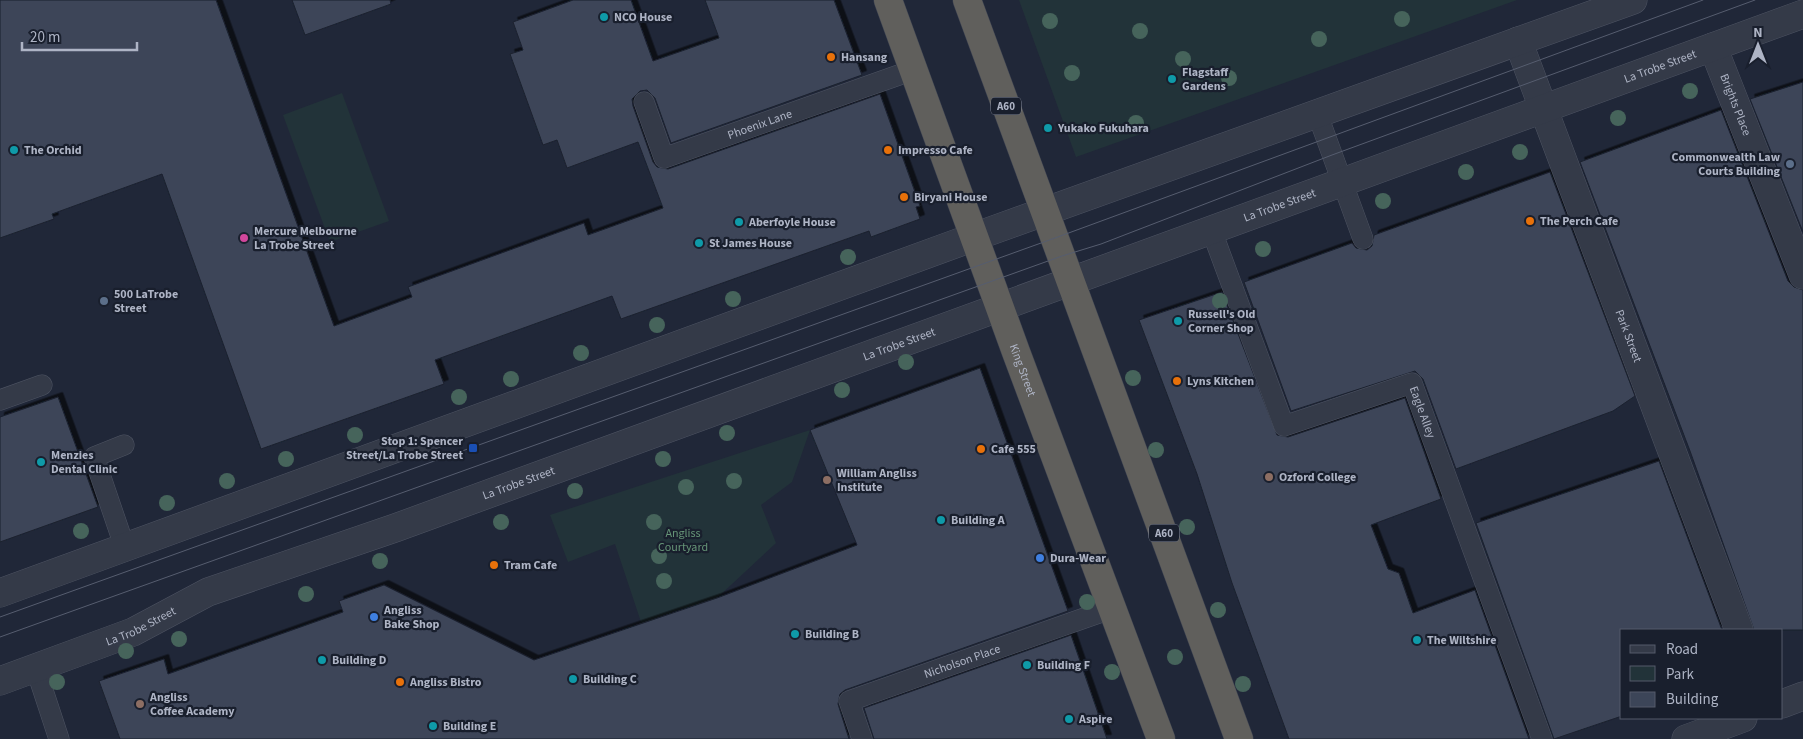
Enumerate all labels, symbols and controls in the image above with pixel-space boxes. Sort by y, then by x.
place label: NCO House [614,9,672,26]
marker: NCO House [598,11,610,23]
scale bar [22,20,138,52]
north arrow [1733,20,1783,70]
text: N [1753,23,1763,43]
text: 20 m [30,27,60,48]
street label: La Trobe Street [1622,46,1699,88]
place label: Hansang [841,49,888,66]
marker: Hansang [825,51,837,63]
place label: Flagstaff Gardens [1182,64,1229,95]
street label: Brights Place [1715,71,1755,138]
marker: Flagstaff Gardens [1166,73,1178,85]
road number: A60 [991,98,1021,114]
street label: Phoenix Lane [725,105,795,144]
place label: Yukako Fukuhara [1057,120,1149,137]
marker: Yukako Fukuhara [1042,122,1054,134]
place label: The Orchid [24,142,82,159]
place label: Impresso Cafe [898,142,973,159]
marker: The Orchid [8,144,20,156]
marker: Impresso Cafe [882,144,894,156]
place label: Commonwealth Law Courts Building [1672,149,1781,180]
marker: Commonwealth Law Courts Building [1784,158,1796,170]
street label: La Trobe Street [1241,185,1318,227]
place label: Biryani House [914,189,987,206]
marker: Biryani House [898,191,910,203]
place label: The Perch Cafe [1540,213,1618,230]
place label: Aberfoyle House [748,214,836,231]
marker: The Perch Cafe [1524,215,1536,227]
marker: Aberfoyle House [733,216,745,228]
place label: Mercure Melbourne La Trobe Street [254,223,357,254]
marker: Mercure Melbourne La Trobe Street [238,232,250,244]
place label: St James House [709,235,792,252]
marker: St James House [693,237,705,249]
place label: 500 LaTrobe Street [114,286,178,317]
marker: 500 LaTrobe Street [98,295,110,307]
place label: Russell's Old Corner Shop [1188,306,1256,337]
street label: Park Street [1611,307,1646,365]
marker: Russell's Old Corner Shop [1172,315,1184,327]
street label: La Trobe Street [861,323,938,365]
street label: King Street [1005,342,1040,399]
place label: Lyns Kitchen [1187,373,1254,390]
marker: Lyns Kitchen [1171,375,1183,387]
street label: Eagle Alley [1405,384,1440,441]
place label: Stop 1: Spencer Street/La Trobe Street [346,433,463,464]
place label: Cafe 555 [991,441,1036,458]
marker: Stop 1: Spencer Street/La Trobe Street [467,442,479,454]
marker: Cafe 555 [975,443,987,455]
place label: Menzies Dental Clinic [51,447,118,478]
marker: Menzies Dental Clinic [35,456,47,468]
street label: La Trobe Street [480,462,557,504]
place label: William Angliss Institute [837,465,917,496]
place label: Ozford College [1279,469,1356,486]
marker: Ozford College [1263,471,1275,483]
marker: William Angliss Institute [821,474,833,486]
place label: Building A [951,512,1005,529]
marker: Building A [935,514,947,526]
road number: A60 [1149,524,1179,542]
park label: Angliss Courtyard [658,525,708,556]
place label: Dura-Wear [1050,550,1106,567]
marker: Dura-Wear [1034,552,1046,564]
place label: Tram Cafe [504,557,557,574]
marker: Tram Cafe [488,559,500,571]
place label: Angliss Bake Shop [383,602,440,633]
street label: La Trobe Street [103,603,179,650]
marker: Angliss Bake Shop [368,611,380,623]
place label: Building B [805,626,859,643]
marker: Building B [789,628,801,640]
legend [1620,629,1783,719]
place label: The Wiltshire [1427,632,1496,649]
marker: The Wiltshire [1411,634,1423,646]
text: Road [1666,639,1698,660]
street label: Nicholson Place [922,640,1003,683]
place label: Building D [332,652,387,669]
marker: Building D [316,654,328,666]
place label: Building F [1037,657,1090,674]
marker: Building F [1021,659,1033,671]
text: Park [1666,664,1695,685]
place label: Building C [583,671,637,688]
marker: Building C [567,673,579,685]
place label: Angliss Bistro [409,674,482,691]
marker: Angliss Bistro [394,676,406,688]
place label: Angliss Coffee Academy [149,689,235,720]
text: Building [1666,689,1719,710]
marker: Angliss Coffee Academy [134,698,146,710]
place label: Aspire [1078,711,1112,728]
marker: Aspire [1063,713,1075,725]
place label: Building E [443,718,496,735]
marker: Building E [427,720,439,732]

